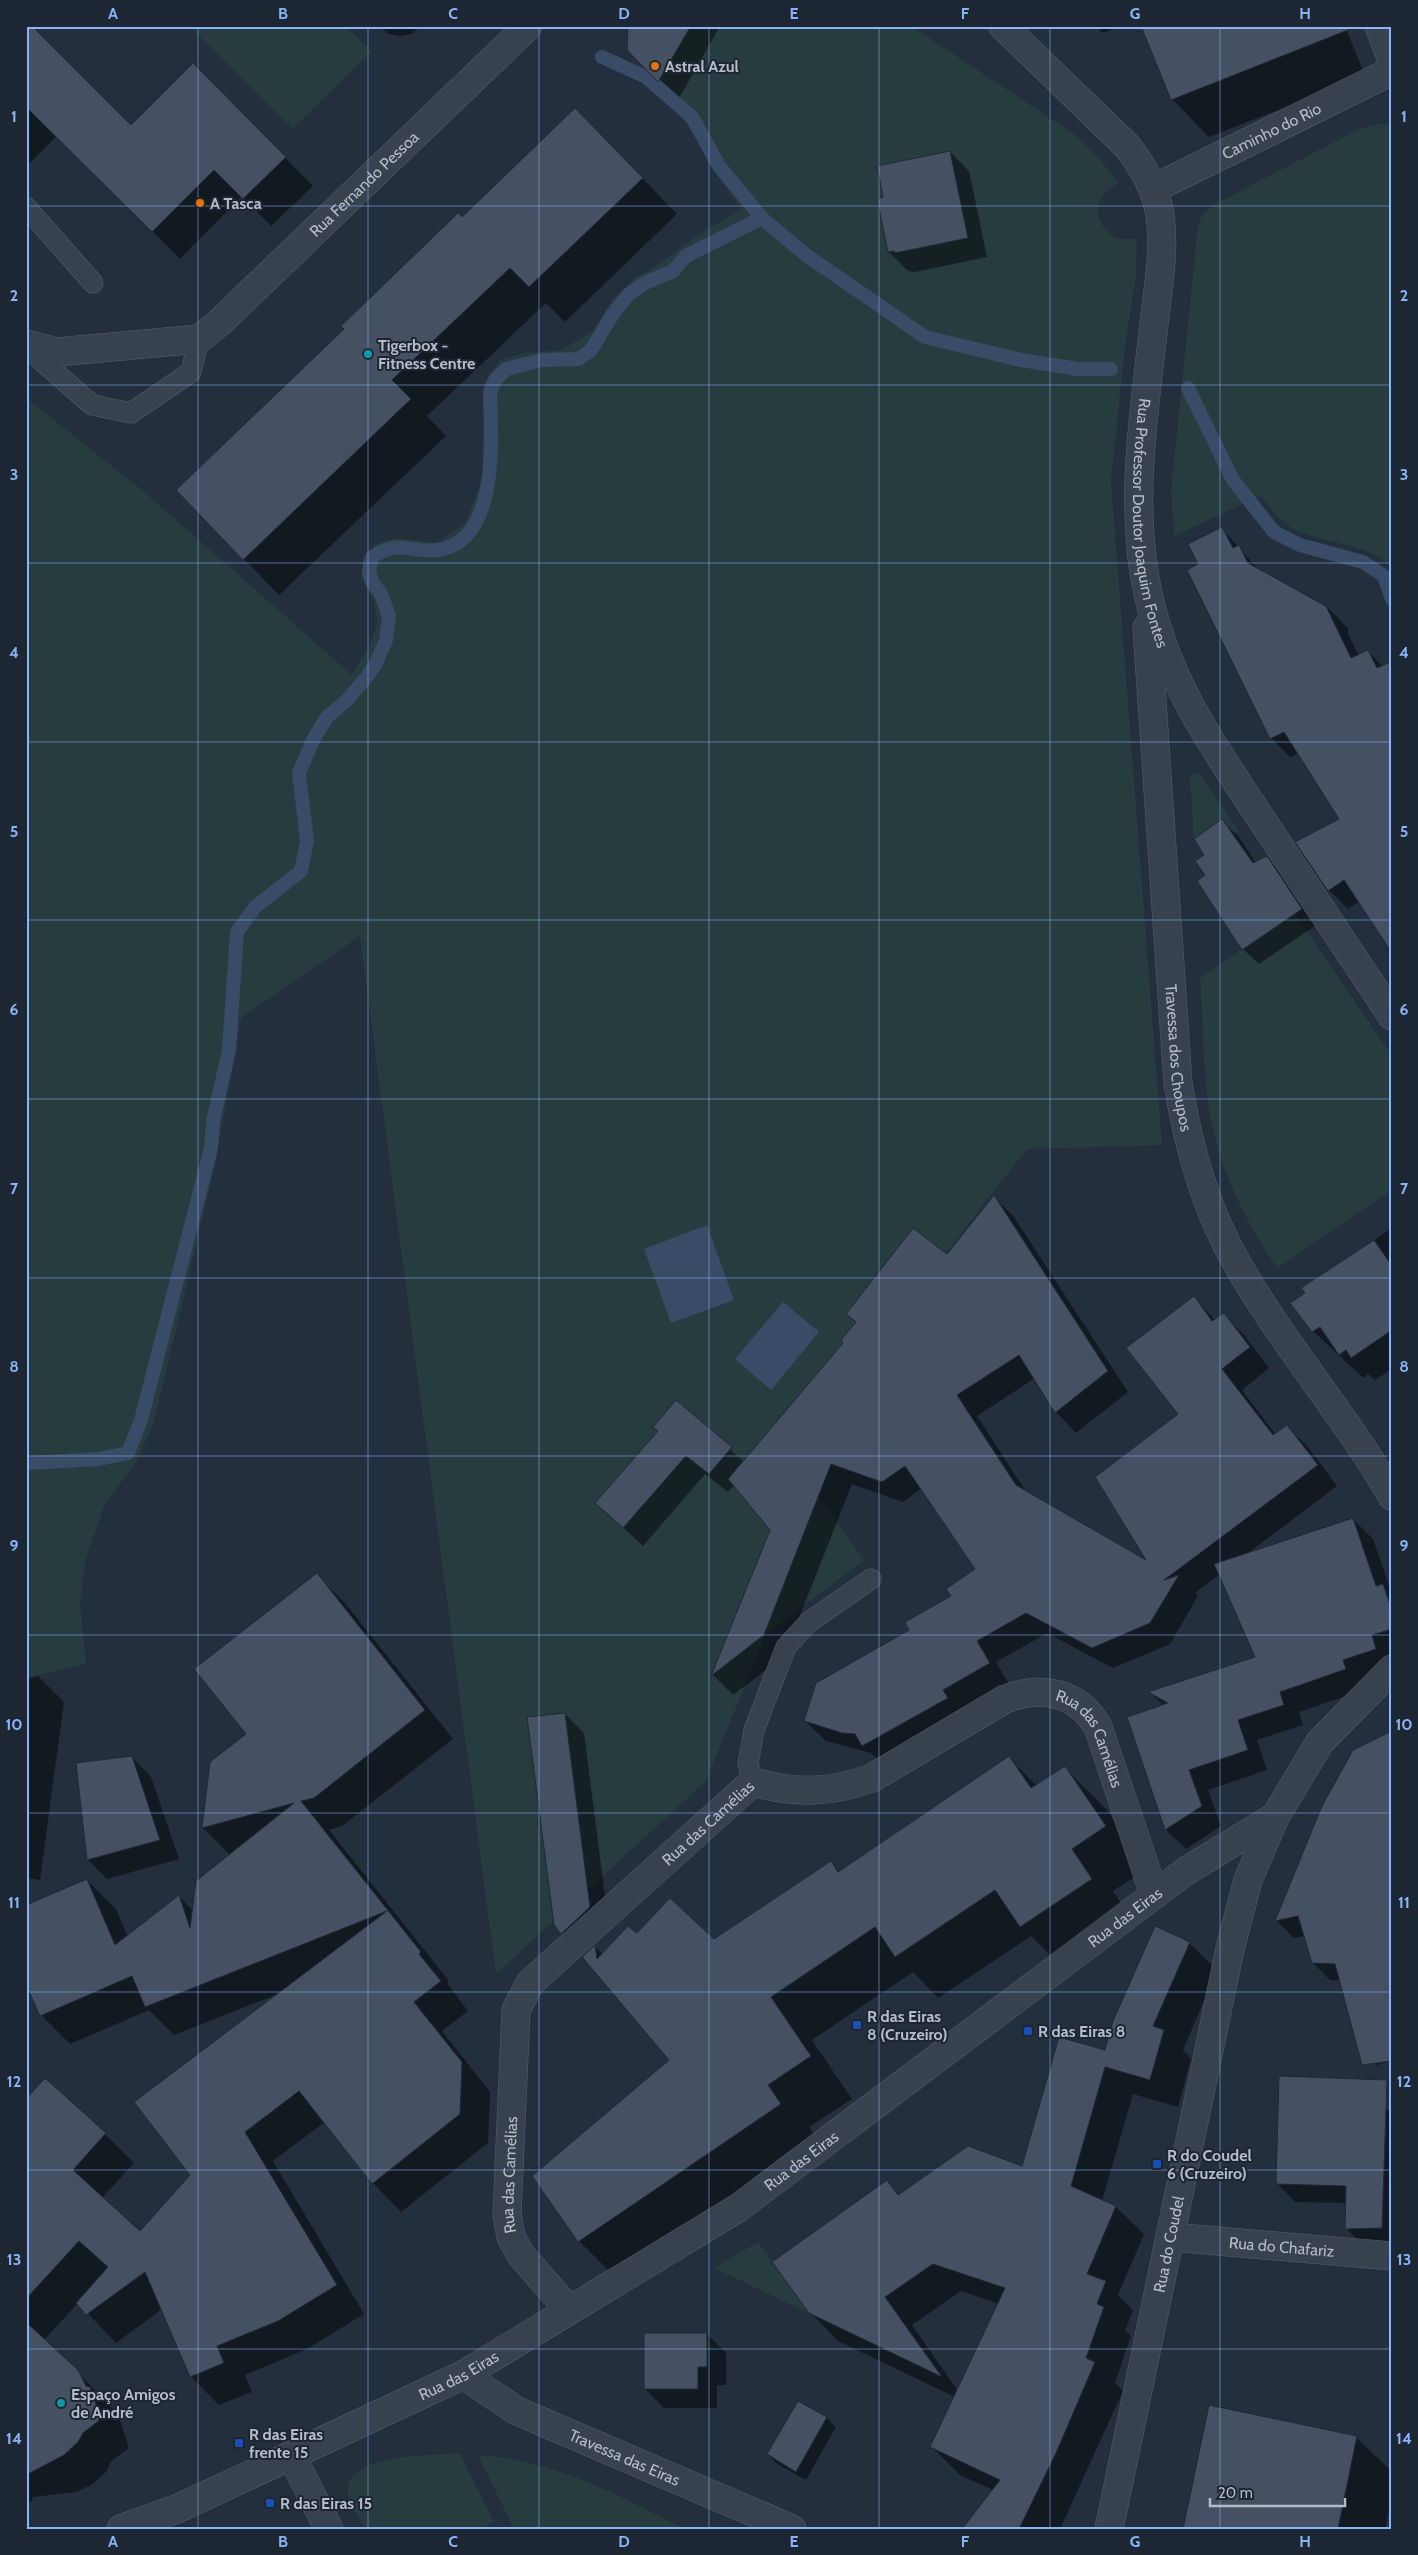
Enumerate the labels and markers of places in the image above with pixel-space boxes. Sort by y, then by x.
place label: Astral Azul [665,57,739,76]
marker: Astral Azul [649,60,661,72]
place label: A Tasca [210,194,262,213]
marker: A Tasca [194,197,206,209]
place label: Tigerbox - Fitness Centre [378,336,475,373]
marker: Tigerbox - Fitness Centre [362,348,374,360]
place label: R das Eiras 8 (Cruzeiro) [867,2007,948,2044]
marker: R das Eiras 8 (Cruzeiro) [851,2019,863,2031]
place label: R das Eiras 8 [1038,2022,1125,2041]
marker: R das Eiras 8 [1022,2025,1034,2037]
place label: R do Coudel 6 (Cruzeiro) [1167,2146,1252,2183]
marker: R do Coudel 6 (Cruzeiro) [1151,2158,1163,2170]
place label: Espaço Amigos de André [71,2385,176,2422]
marker: Espaço Amigos de André [55,2397,67,2409]
place label: R das Eiras frente 15 [249,2425,323,2462]
marker: R das Eiras frente 15 [233,2437,245,2449]
place label: R das Eiras 15 [280,2494,372,2513]
marker: R das Eiras 15 [264,2497,276,2509]

